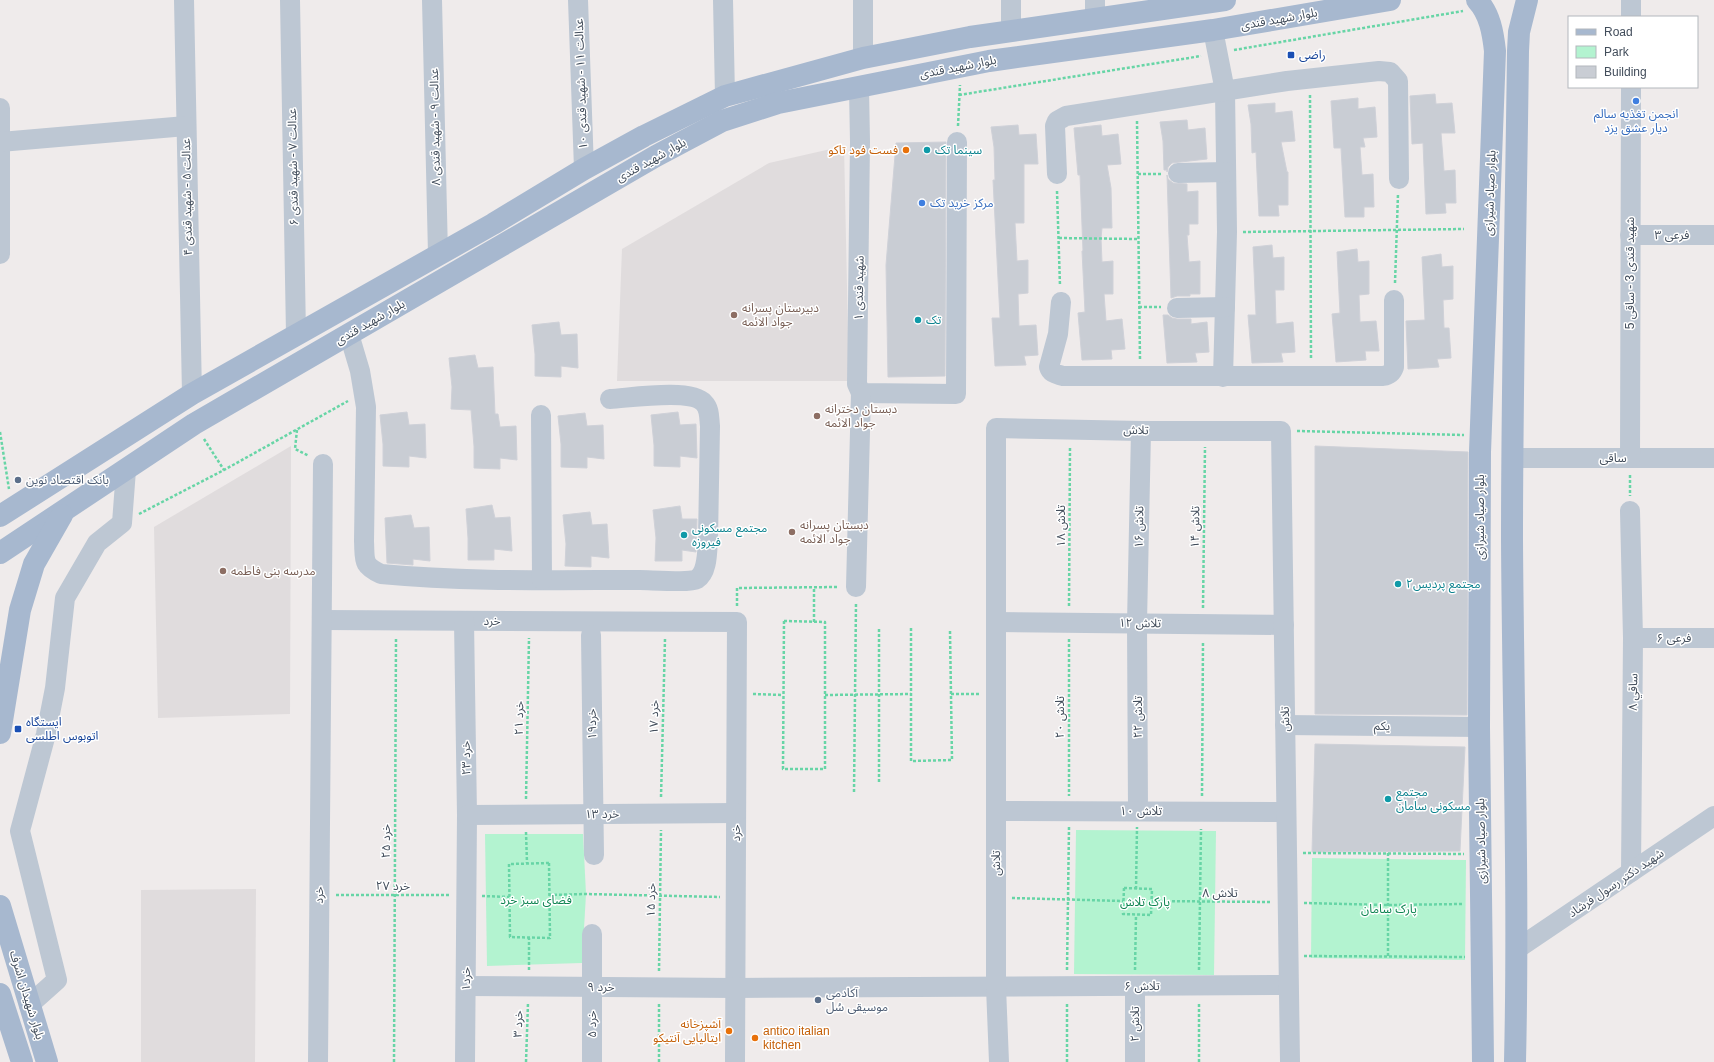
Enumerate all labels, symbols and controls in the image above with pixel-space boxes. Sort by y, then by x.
street label: بلوار شهید قندی [1239,5,1319,33]
legend [1568,16,1698,88]
street label: عدالت ۱۱ - شهید قندی ۱۰ [572,18,590,150]
text: Road [1604,25,1633,39]
text: Park [1604,45,1630,59]
place label: راضی [1299,48,1326,62]
marker: راضی [1286,50,1296,60]
street label: بلوار شهید قندی [918,53,998,81]
text: Building [1604,65,1647,79]
street label: عدالت ۹ - شهید قندی ۸ [427,68,443,186]
marker: انجمن تغذیه سالم دیار عشق یزد [1631,96,1641,106]
place label: انجمن تغذیه سالم دیار عشق یزد [1594,107,1678,136]
street label: عدالت ۷ - شهید قندی ۶ [285,108,301,226]
street label: بلوار شهید قندی [614,135,688,185]
street label: عدالت ۵ - شهید قندی ۴ [179,138,195,256]
place label: فست فود تاکو [828,143,898,157]
place label: سینما تک [935,143,982,157]
marker: فست فود تاکو [901,145,911,155]
marker: سینما تک [922,145,932,155]
street label: بلوار صیاد شیرازی [1482,150,1499,236]
place label: مرکز خرید تک [930,196,994,210]
marker: مرکز خرید تک [917,198,927,208]
street label: شهید قندی 3 - ساقی 5 [1623,217,1637,329]
street label: فرعی ۳ [1655,228,1689,242]
street label: شهيد قندی ۱ [851,255,867,321]
street label: بلوار شهید قندی [333,296,407,348]
place label: دبیرستان پسرانه جواد الائمه [742,301,819,329]
marker: دبیرستان پسرانه جواد الائمه [729,310,739,320]
place label: تک [926,313,942,327]
marker: تک [913,315,923,325]
place label: دبستان دخترانه جواد الائمه [825,402,898,430]
marker: دبستان دخترانه جواد الائمه [812,411,822,421]
street label: تلاش [1123,423,1149,437]
street label: ساقی [1599,451,1627,465]
place label: بانک اقتصاد نوین [26,473,109,487]
street label: بلوار صیاد شیرازی [1473,474,1487,560]
marker: بانک اقتصاد نوین [13,475,23,485]
street label: تلاش ۱۸ [1054,504,1068,547]
street label: تلاش ۱۶ [1132,505,1146,548]
street label: تلاش ۱۴ [1188,505,1202,548]
place label: دبستان پسرانه جواد الائمه [800,518,869,546]
place label: مجتمع مسکونی فیروزه [692,521,767,549]
marker: دبستان پسرانه جواد الائمه [787,527,797,537]
marker: مجتمع مسکونی فیروزه [679,530,689,540]
place label: مدرسه بنی فاطمه [231,564,316,578]
marker: مدرسه بنی فاطمه [218,566,228,576]
place label: مجتمع پردیس۲ [1406,577,1480,593]
marker: مجتمع پردیس۲ [1393,579,1403,589]
street label: خرد [483,614,501,628]
street label: تلاش ۱۲ [1119,616,1162,630]
street label: فرعی ۶ [1657,631,1691,645]
street label: ساقي ۸ [1626,673,1643,711]
street label: تلاش ۲۰ [1053,695,1067,738]
street label: تلاش ۲۲ [1131,695,1145,738]
street label: خرد ۱۷ [647,700,661,734]
street label: خرد ۲۱ [512,701,526,735]
street label: تلاش [1278,706,1292,732]
street label: خرد۱۹ [585,708,599,740]
place label: ایستگاه اتوبوس اطلسی [26,715,99,743]
street label: یکم [1374,719,1390,735]
marker: ایستگاه اتوبوس اطلسی [13,724,23,734]
street label: خرد ۲۳ [459,741,473,775]
place label: مجتمع مسکونی سامان [1396,785,1471,813]
marker: مجتمع مسکونی سامان [1383,794,1393,804]
street label: بلوار صیاد شیرازی [1473,798,1489,884]
street label: تلاش ۱۰ [1120,804,1163,818]
street label: خرد ۱۳ [585,807,619,821]
street label: خرد ۲۵ [379,824,393,858]
street label: خرد [729,824,743,842]
street label: شهید دکتر رسول فرشاد [1566,846,1666,920]
street label: تلاش [989,850,1003,876]
street label: خرد ۲۷ [376,879,410,893]
street label: خرد ۱۵ [644,883,658,917]
street label: خرد [312,886,326,904]
street label: تلاش ۸ [1202,886,1238,900]
park label: فضای سبز خرد [500,893,572,907]
park label: پارک تلاش [1120,895,1170,910]
park label: پارک سامان [1361,902,1417,917]
street label: بلوار شهیدان اشرف [7,949,47,1041]
street label: خرد۱ [459,967,473,991]
street label: تلاش ۶ [1124,979,1160,993]
street label: خرد ۹ [587,980,615,994]
place label: آکادمی موسیقی سُل [826,986,888,1014]
marker: آکادمی موسیقی سُل [813,995,823,1005]
street label: تلاش ۲ [1128,1006,1142,1042]
street label: خرد ۳ [511,1010,525,1038]
street label: خرد ۵ [585,1010,599,1038]
place label: آشپزخانه ایتالیایی آنتیکو [653,1017,721,1045]
place label: antico italian kitchen [763,1024,830,1052]
marker: آشپزخانه ایتالیایی آنتیکو [724,1026,734,1036]
marker: antico italian kitchen [750,1033,760,1043]

